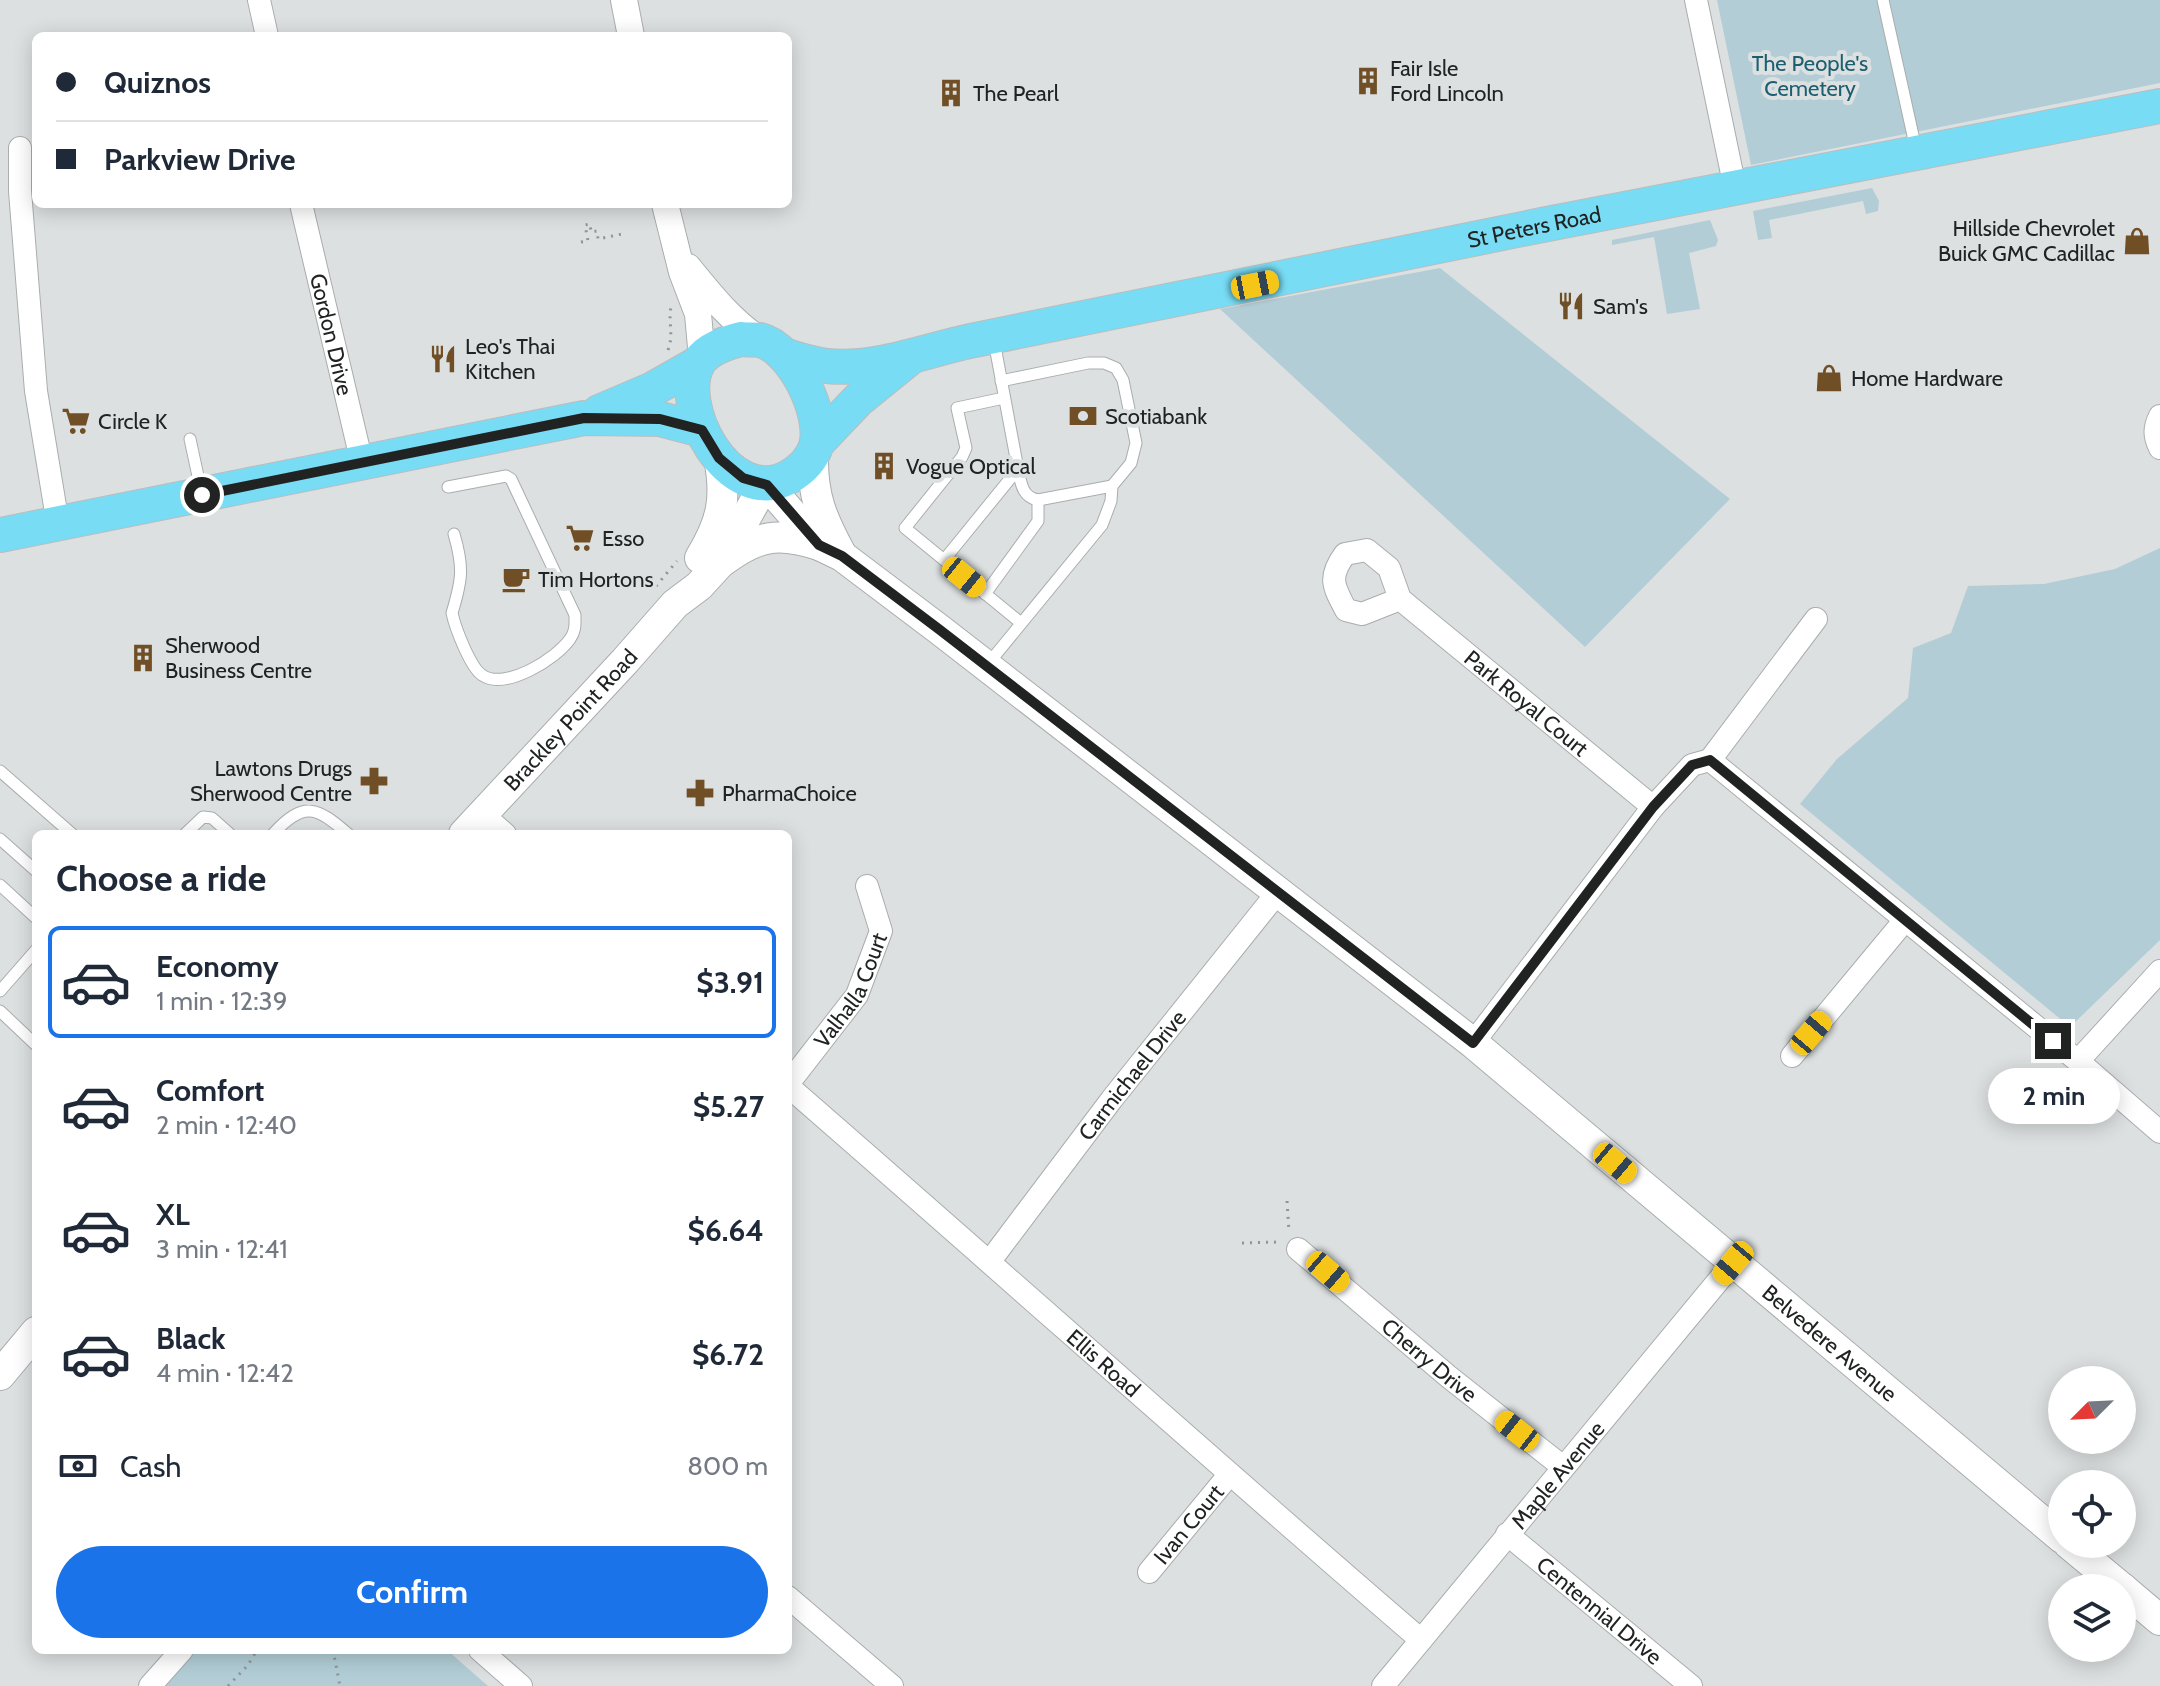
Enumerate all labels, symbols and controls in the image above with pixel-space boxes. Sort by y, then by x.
park label: The People's Cemetery [1752,50,1868,102]
place label: Fair Isle Ford Lincoln [1390,55,1504,107]
text: Quiznos [104,64,211,101]
building icon: Fair Isle Ford Lincoln [1353,66,1383,96]
building icon: The Pearl [936,78,966,108]
place label: The Pearl [973,80,1060,107]
text: Parkview Drive [104,141,295,178]
street label: St Peters Road [1465,200,1603,253]
place label: Hillside Chevrolet Buick GMC Cadillac [1938,215,2116,267]
shop icon: Hillside Chevrolet Buick GMC Cadillac [2122,226,2152,256]
car [1229,269,1281,301]
street label: Gordon Drive [304,271,359,398]
restaurant icon: Sam's [1556,291,1586,321]
place label: Sam's [1593,293,1648,320]
place label: Leo's Thai Kitchen [465,333,555,385]
restaurant icon: Leo's Thai Kitchen [428,344,458,374]
shop icon: Home Hardware [1814,363,1844,393]
place label: Home Hardware [1851,365,2003,392]
bank icon: Scotiabank [1068,401,1098,431]
place label: Scotiabank [1105,403,1207,430]
supermarket icon: Circle K [61,406,91,436]
place label: Circle K [98,408,168,435]
building icon: Vogue Optical [869,451,899,481]
place label: Vogue Optical [906,453,1036,480]
route start [184,477,220,513]
supermarket icon: Esso [565,523,595,553]
place label: Esso [602,525,644,552]
car [938,553,990,601]
cafe icon: Tim Hortons [501,564,531,594]
place label: Tim Hortons [538,566,654,593]
place label: Sherwood Business Centre [165,632,312,684]
building icon: Sherwood Business Centre [128,643,158,673]
street label: Brackley Point Road [498,643,643,796]
street label: Park Royal Court [1459,644,1594,762]
place label: Lawtons Drugs Sherwood Centre [190,755,352,807]
pharmacy icon: Lawtons Drugs Sherwood Centre [359,766,389,796]
pharmacy icon: PharmaChoice [685,778,715,808]
place label: PharmaChoice [722,780,857,807]
text: Choose a ride [56,856,266,900]
street label: Valhalla Court [808,928,893,1053]
icon: car [60,946,132,1018]
text: Economy [156,948,279,985]
text: $3.91 [696,964,764,1001]
text: 1 min · 12:39 [156,985,287,1017]
street label: Carmichael Drive [1072,1004,1192,1145]
car [1786,1007,1836,1059]
route end [2035,1023,2071,1059]
callout: 2 min [1987,1069,2119,1125]
icon: car [60,1070,132,1142]
text: Comfort [156,1072,264,1109]
text: 2 min [2023,1080,2085,1112]
text: $5.27 [693,1088,764,1125]
text: 2 min · 12:40 [156,1109,297,1141]
car [1589,1138,1641,1188]
icon: car [60,1194,132,1266]
text: XL [156,1196,190,1233]
text: $6.64 [688,1212,764,1249]
text: 3 min · 12:41 [156,1233,288,1265]
car [1708,1237,1758,1289]
car [1302,1247,1354,1297]
street label: Belvedere Avenue [1757,1279,1903,1407]
street label: Cherry Drive [1376,1312,1483,1407]
icon: car [60,1318,132,1390]
text: Black [156,1320,226,1357]
street label: Ellis Road [1061,1323,1146,1403]
text: $6.72 [692,1336,764,1373]
text: 4 min · 12:42 [156,1357,294,1389]
north arrow [2048,1366,2136,1454]
map controls [2048,1366,2136,1662]
car [1491,1407,1543,1455]
street label: Maple Avenue [1505,1416,1610,1534]
icon: cash [56,1444,100,1488]
text: Cash [120,1448,182,1485]
text: 800 m [687,1450,768,1482]
button: locate [2048,1470,2136,1558]
street label: Ivan Court [1148,1478,1230,1569]
button: Confirm [56,1546,768,1638]
street label: Centennial Drive [1531,1551,1668,1670]
button: layers [2048,1574,2136,1662]

